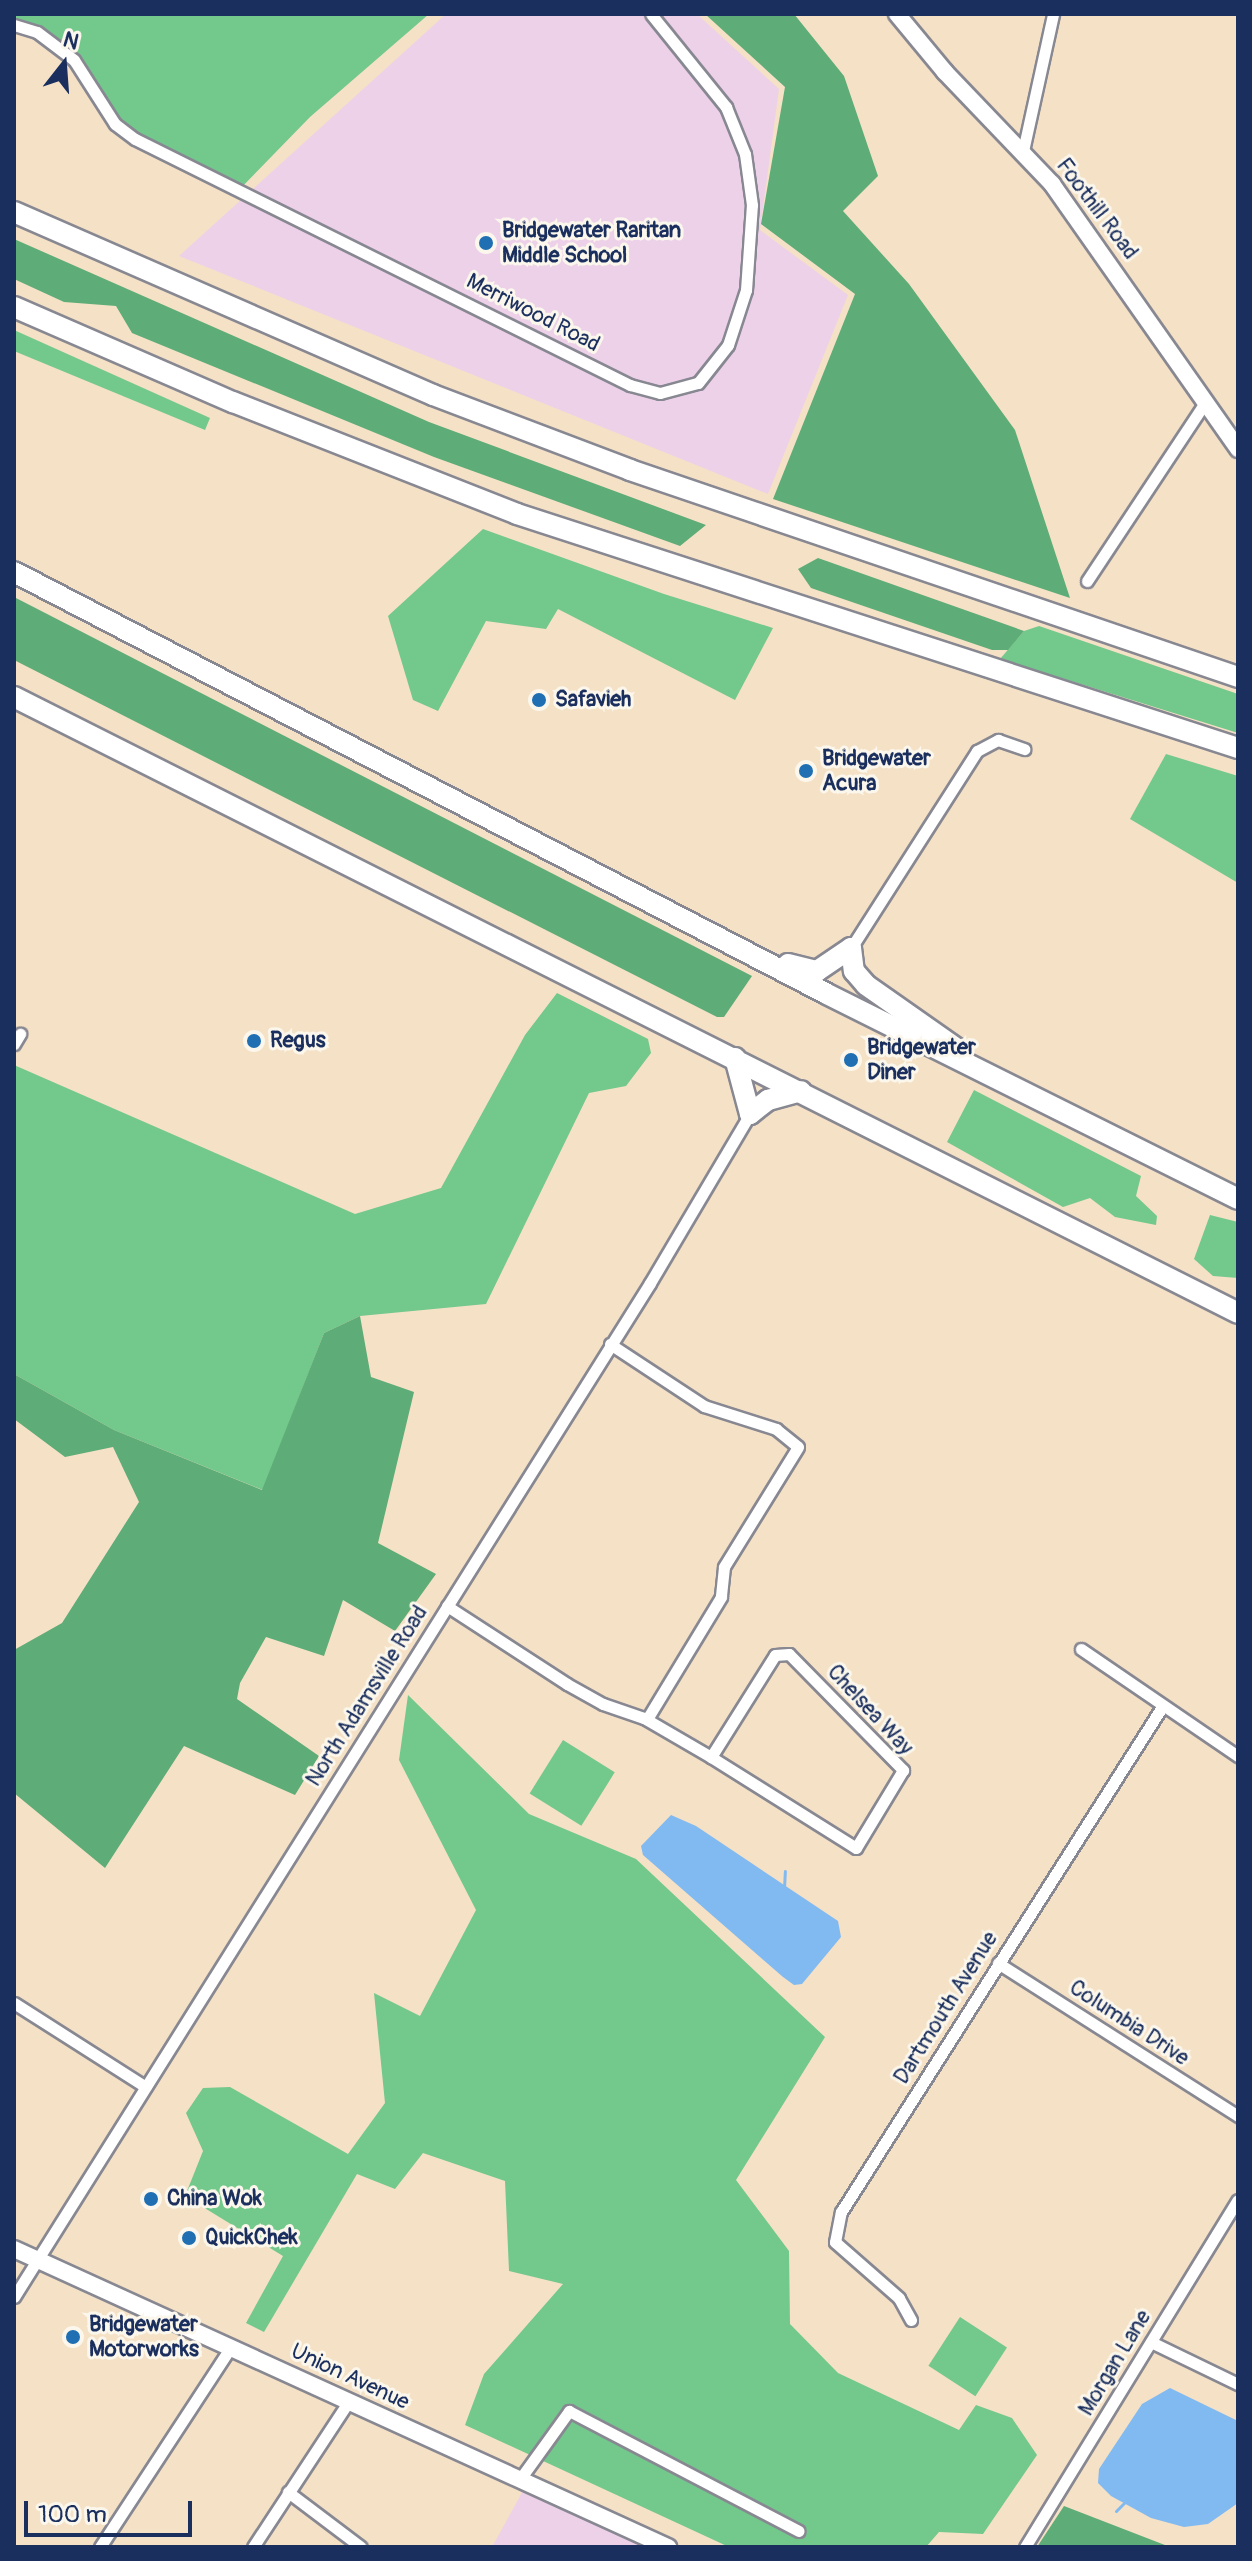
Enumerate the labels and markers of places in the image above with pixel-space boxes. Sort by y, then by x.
place label: Bridgewater Raritan Middle School [502,217,681,268]
marker: Bridgewater Raritan Middle School [477,234,495,252]
place label: Safavieh [555,687,631,713]
marker: Safavieh [530,691,548,709]
place label: Bridgewater Acura [822,745,931,796]
marker: Bridgewater Acura [797,762,815,780]
place label: Regus [270,1028,326,1054]
marker: Regus [245,1032,263,1050]
place label: Bridgewater Diner [867,1034,976,1086]
marker: Bridgewater Diner [842,1051,860,1069]
place label: China Wok [167,2186,262,2212]
marker: China Wok [142,2190,160,2208]
place label: QuickChek [205,2225,298,2251]
marker: QuickChek [180,2229,198,2247]
place label: Bridgewater Motorworks [89,2311,199,2362]
marker: Bridgewater Motorworks [64,2328,82,2346]

